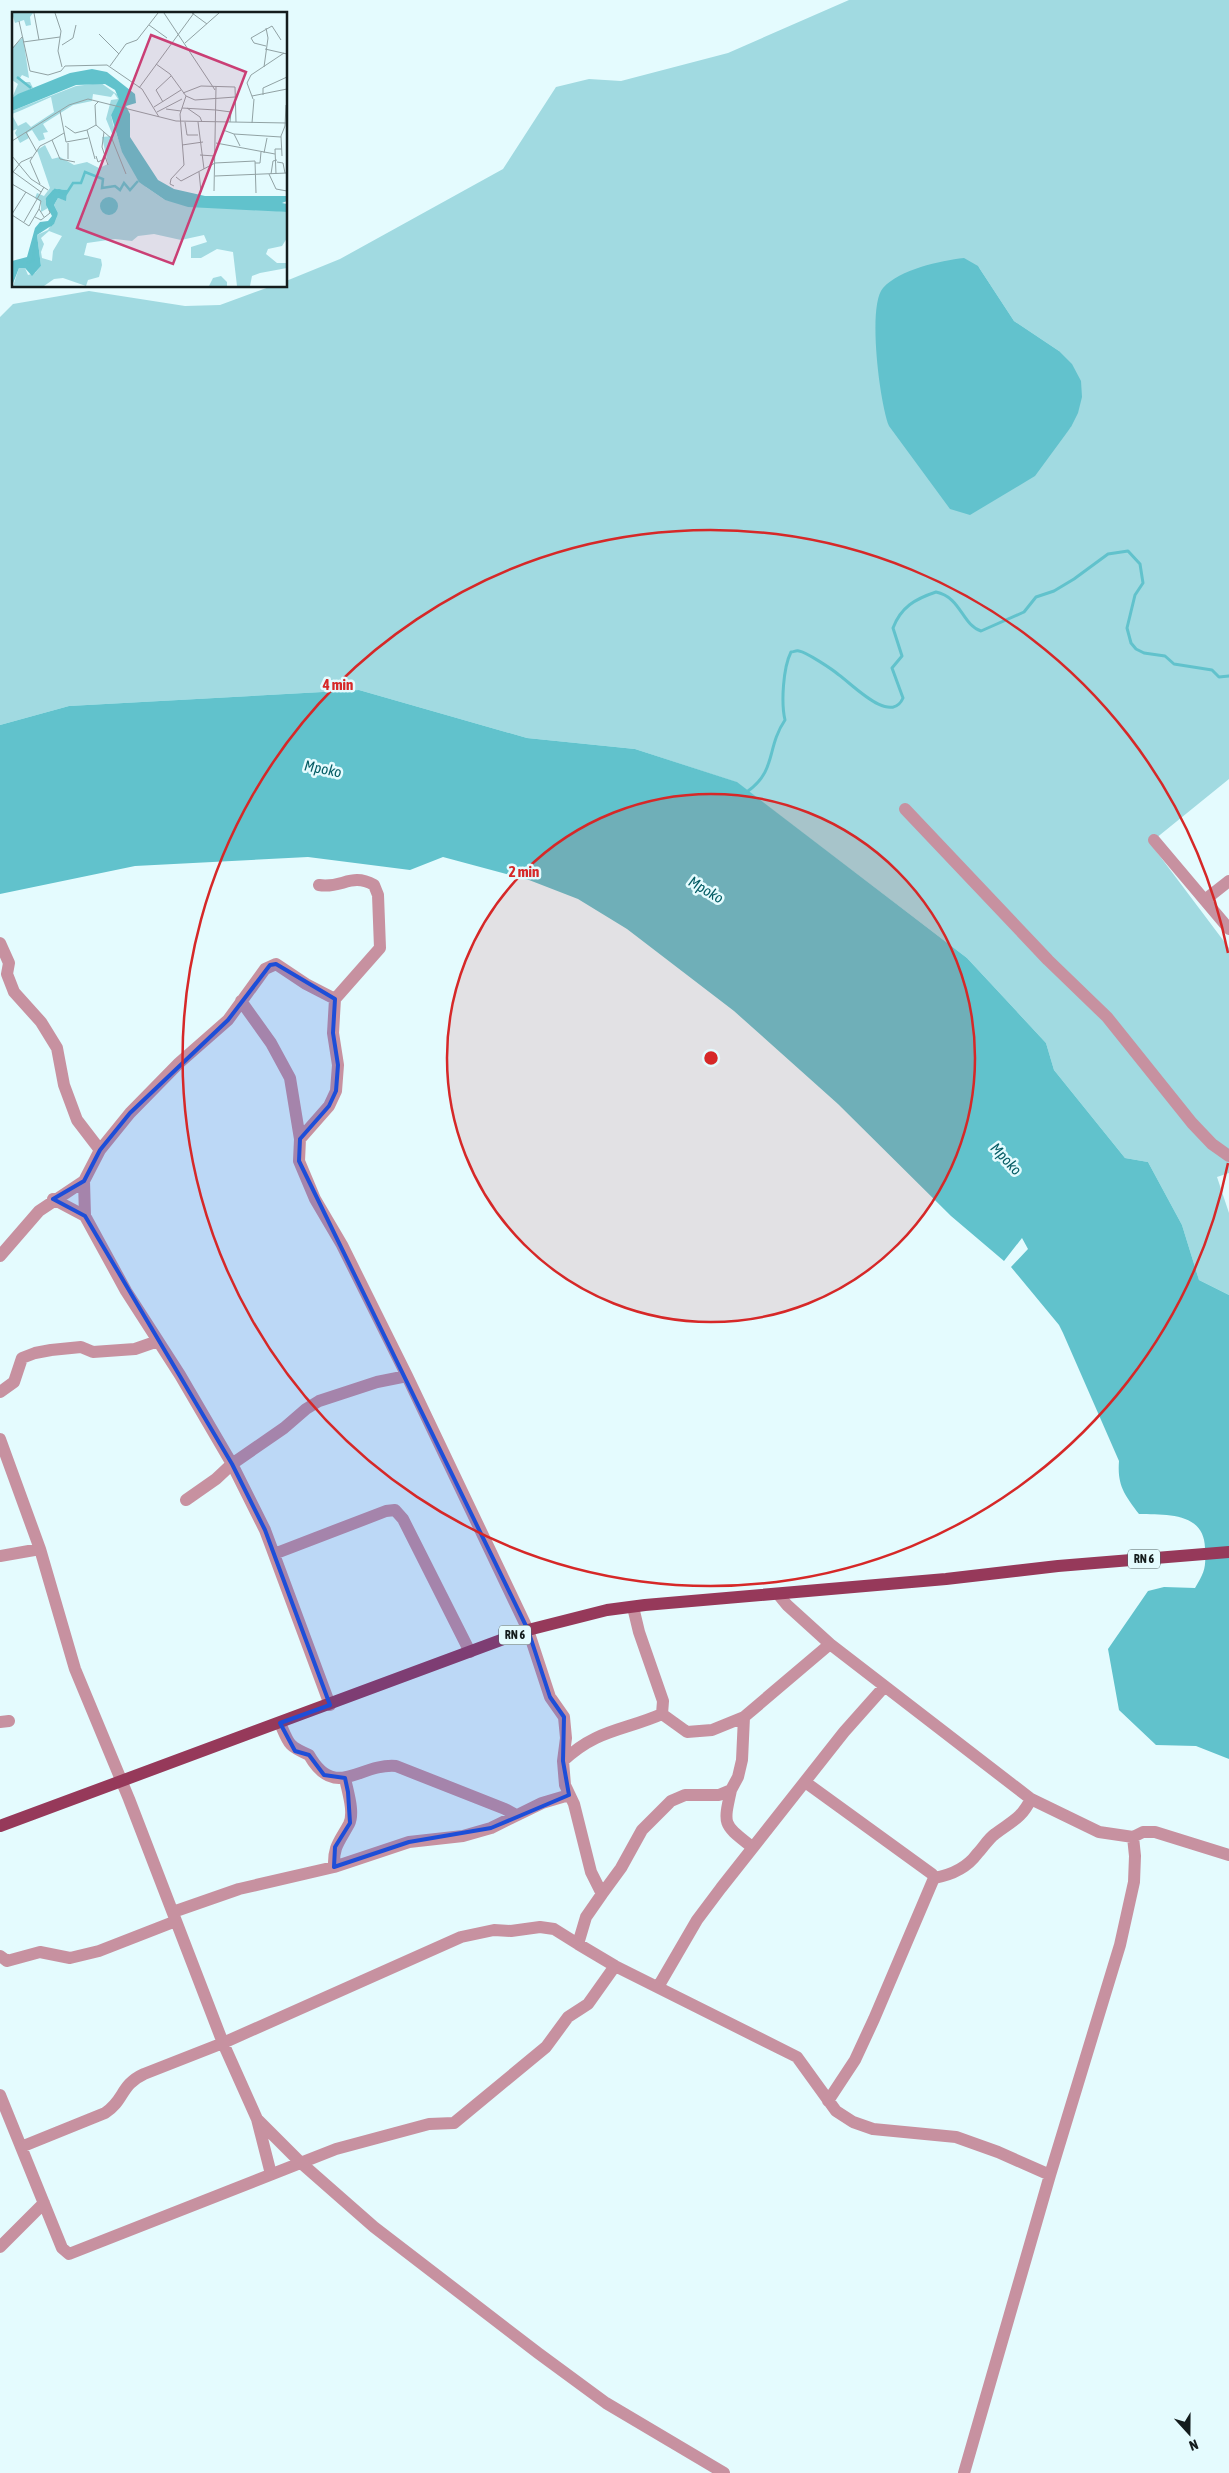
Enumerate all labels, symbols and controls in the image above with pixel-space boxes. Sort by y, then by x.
inset map [12,12,288,288]
text: 4 min [322,676,353,693]
water label: Mpoko [303,757,343,780]
text: 2 min [509,863,539,880]
water label: Mpoko [686,873,727,907]
centre of rings [702,1049,720,1067]
water label: Mpoko [987,1139,1025,1178]
road number: RN 6 [1128,1550,1160,1568]
road number: RN 6 [499,1626,531,1644]
north arrow [1164,2408,1214,2458]
text: N [1187,2436,1200,2454]

